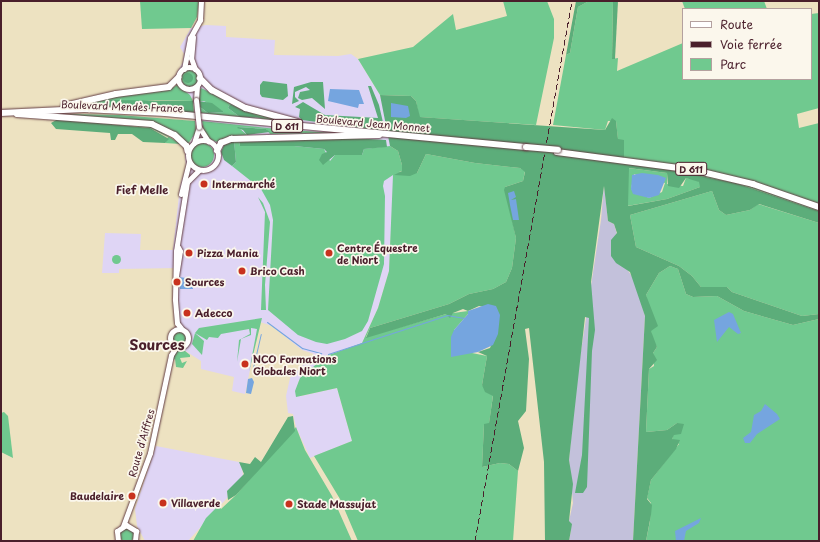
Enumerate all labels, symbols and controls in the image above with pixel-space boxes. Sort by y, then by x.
legend [682,8,812,80]
text: Route [720,15,753,33]
text: Voie ferrée [720,35,782,53]
text: Parc [720,55,746,73]
street label: Boulevard Mendès France [60,98,184,114]
street label: Boulevard Jean Monnet [316,112,430,134]
road number: D 611 [270,119,304,133]
road number: D 611 [674,162,708,176]
place label: Intermarché [212,178,275,190]
marker: Intermarché [199,179,209,189]
district label: Fief Melle [116,183,168,197]
place label: Centre Équestre de Niort [337,241,418,264]
place label: Pizza Mania [197,247,259,259]
marker: Pizza Mania [184,248,194,258]
marker: Centre Équestre de Niort [324,248,334,258]
place label: Brico Cash [250,265,305,277]
marker: Brico Cash [237,266,247,276]
place label: Sources [185,276,224,288]
marker: Sources [172,277,182,287]
place label: Adecco [195,307,232,319]
marker: Adecco [182,308,192,318]
district label: Sources [129,337,185,353]
place label: NCO Formations Globales Niort [253,352,337,376]
marker: NCO Formations Globales Niort [240,359,250,369]
street label: Route d'Aiffres [125,407,157,479]
place label: Baudelaire [70,490,124,502]
marker: Baudelaire [127,491,137,501]
place label: Villaverde [171,497,220,509]
marker: Villaverde [158,498,168,508]
place label: Stade Massujat [297,498,377,510]
marker: Stade Massujat [284,499,294,509]

